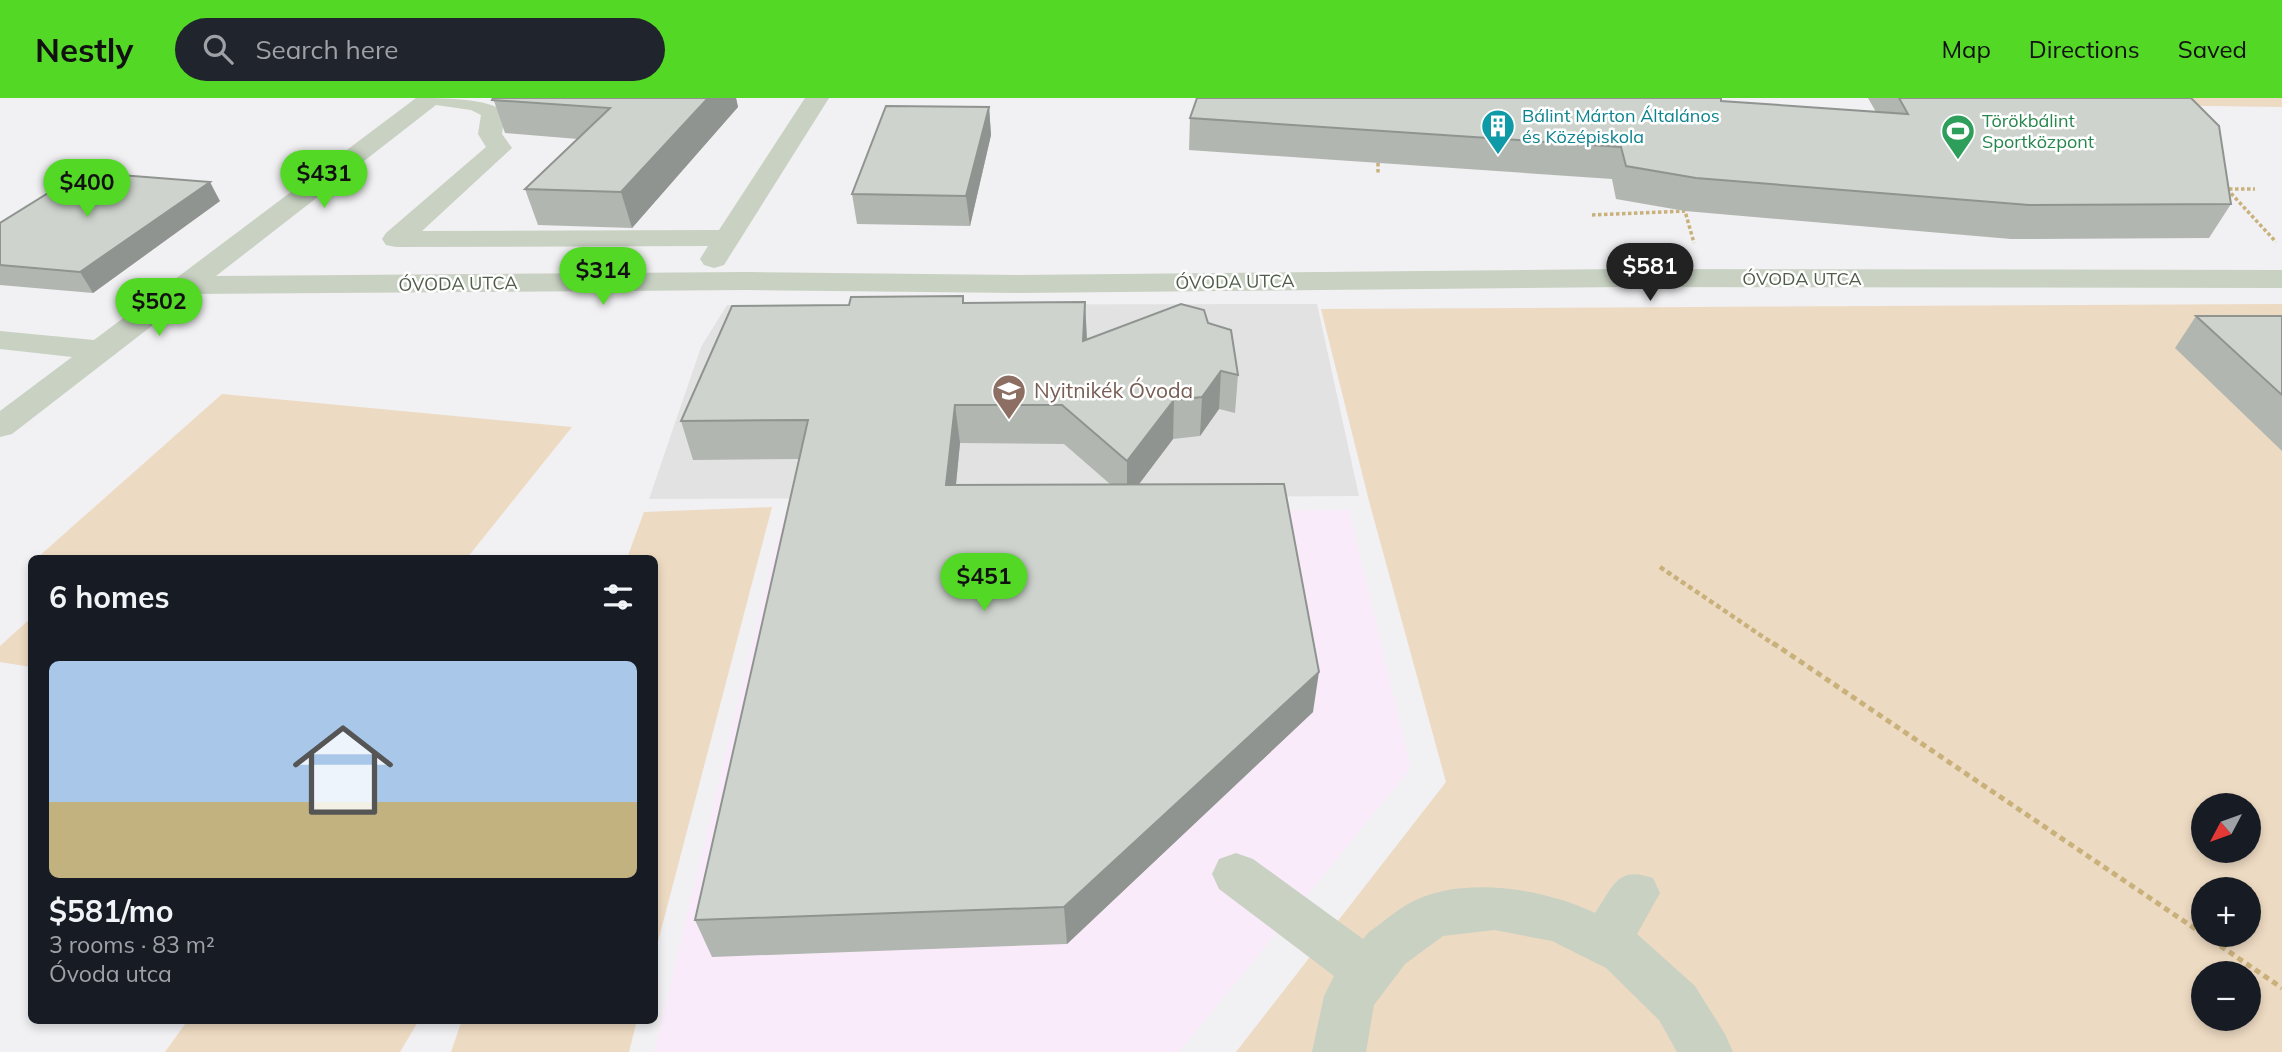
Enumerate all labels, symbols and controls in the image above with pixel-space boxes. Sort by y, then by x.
search box [175,18,665,81]
text: Nestly [35,29,133,70]
icon: search [199,30,237,68]
text: Search here [255,33,398,66]
text: Map [1941,34,1991,64]
text: Directions [2029,34,2140,64]
text: Saved [2178,34,2247,64]
place label: Bálint Márton Általános és Középiskola [1522,104,1720,148]
building icon: Bálint Márton Általános és Középiskola [1479,107,1517,156]
place label: Törökbálint Sportközpont [1982,109,2094,153]
sports icon: Törökbálint Sportközpont [1939,112,1977,161]
pin: $431 [283,150,365,210]
text: $431 [296,158,352,187]
pin: $400 [46,159,128,219]
text: $400 [59,167,115,196]
pin: $581 [1609,244,1691,303]
pin: $314 [562,248,644,307]
text: $581 [1622,251,1678,280]
text: $314 [575,255,631,284]
street label: ÓVODA UTCA [1742,267,1862,290]
street label: ÓVODA UTCA [1175,269,1295,294]
street label: ÓVODA UTCA [398,271,518,296]
pin: $502 [118,278,200,338]
text: $502 [131,286,187,315]
school or university icon: Nyitnikék Óvoda [990,372,1028,421]
place label: Nyitnikék Óvoda [1034,377,1193,403]
pin: $451 [943,554,1025,613]
text: $451 [956,561,1012,590]
text: 6 homes [49,578,170,616]
icon: filters [599,578,637,616]
icon: home [280,707,406,833]
north arrow [2191,793,2261,863]
map controls [2191,793,2261,1031]
button: + [2191,877,2261,947]
text: $581/mo [49,892,173,930]
text: 3 rooms · 83 m² [49,930,215,959]
text: Óvoda utca [49,959,172,988]
button: − [2191,961,2261,1031]

